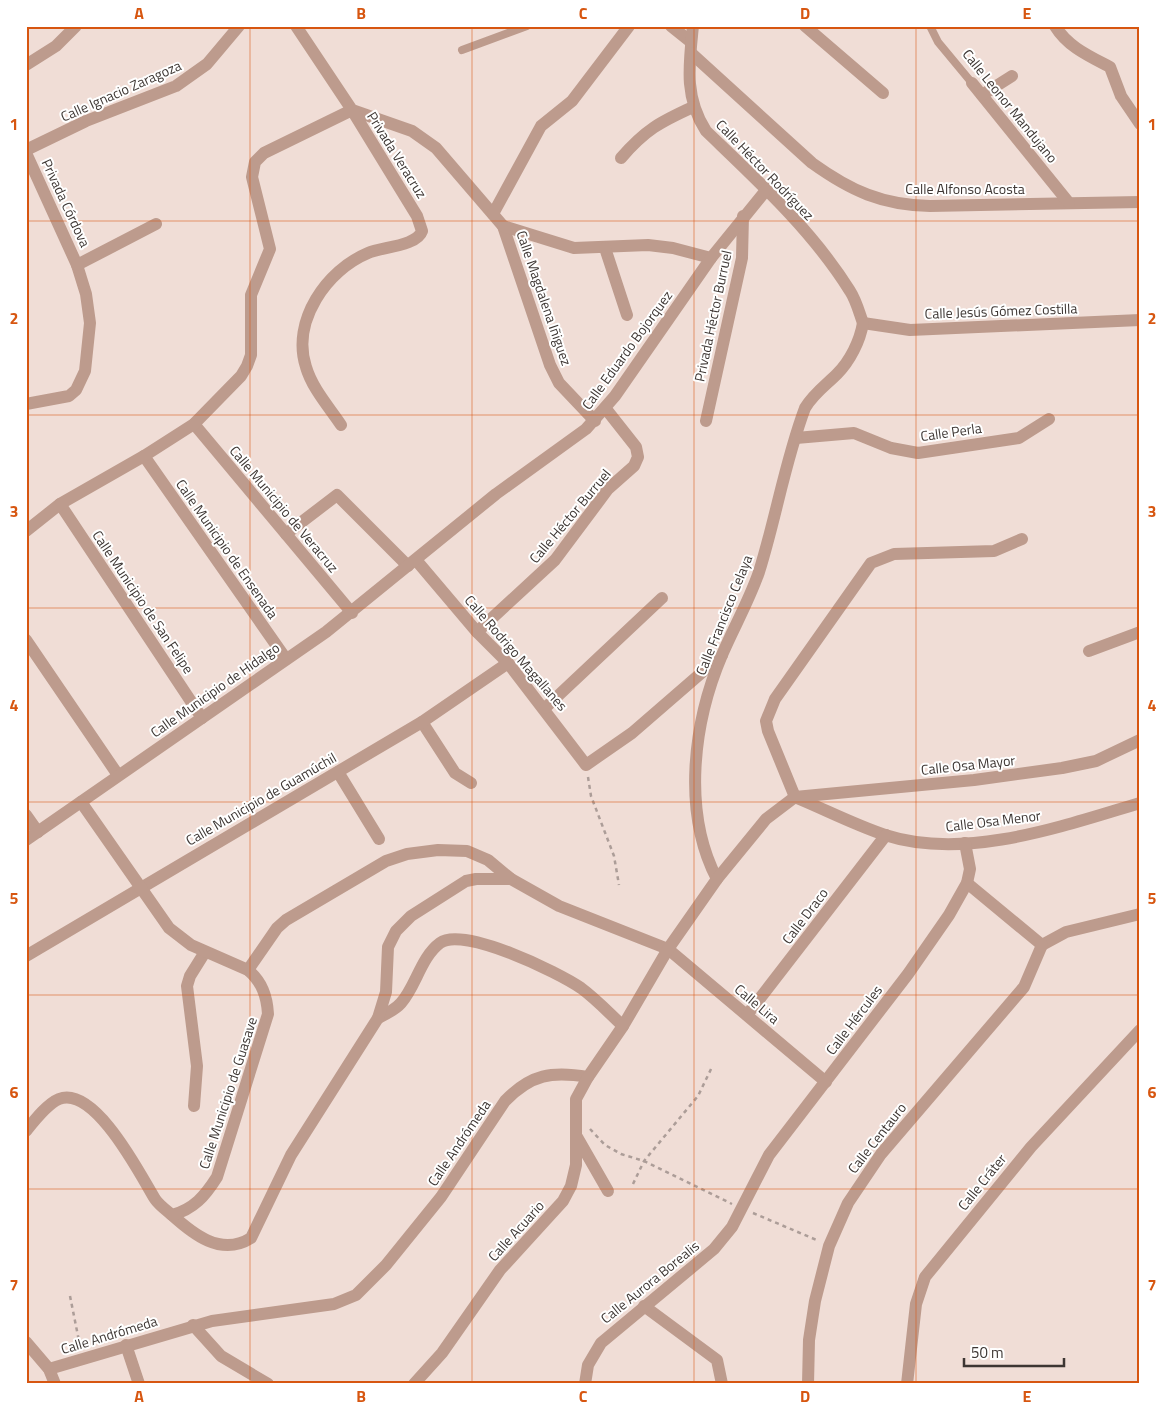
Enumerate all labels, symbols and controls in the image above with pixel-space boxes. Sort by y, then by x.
text: A [134,1,144,25]
text: B [356,1,366,25]
text: C [579,1,588,25]
text: D [800,1,810,25]
text: E [1023,1,1032,25]
street label: Calle Leonor Mandujano [958,44,1063,167]
street label: Calle Ignacio Zaragoza [57,54,185,127]
street label: Privada Veracruz [362,107,432,202]
text: 1 [10,112,18,136]
text: 1 [1148,112,1156,136]
street label: Calle Héctor Rodríguez [712,114,819,225]
street label: Privada Córdova [37,155,96,250]
street label: Calle Alfonso Acosta [905,178,1025,199]
street label: Calle Magdalena Iñiguez [511,227,577,368]
street label: Privada Héctor Burruel [688,248,737,383]
street label: Calle Eduardo Bojorquez [576,286,677,414]
street label: Calle Jesús Gómez Costilla [924,297,1078,324]
text: 2 [10,306,18,330]
text: 2 [1148,306,1156,330]
street label: Calle Perla [919,417,983,446]
street label: Calle Municipio de Veracruz [225,441,344,577]
street label: Calle Héctor Burruel [524,464,615,567]
street label: Calle Municipio de Ensenada [171,475,284,623]
text: 3 [10,499,18,523]
text: 3 [1148,499,1156,523]
street label: Calle Municipio de San Felipe [88,526,199,678]
street label: Calle Francisco Celaya [690,551,757,678]
street label: Calle Rodrigo Magallanes [460,590,573,715]
street label: Calle Municipio de Hidalgo [146,637,284,742]
text: 4 [10,693,19,717]
text: 4 [1148,693,1157,717]
street label: Calle Municipio de Guamúchil [182,747,340,850]
street label: Calle Osa Mayor [920,749,1016,780]
street label: Calle Osa Menor [944,804,1042,837]
street label: Calle Draco [776,883,833,948]
text: 5 [10,886,19,910]
text: 5 [1148,886,1157,910]
street label: Calle Lira [730,979,784,1029]
street label: Calle Hércules [820,980,887,1059]
street label: Calle Municipio de Guasave [193,1014,262,1172]
text: 6 [10,1080,19,1104]
text: 6 [1148,1080,1157,1104]
street label: Calle Andrómeda [422,1095,495,1190]
street label: Calle Centauro [842,1098,911,1178]
street label: Calle Cráter [952,1149,1011,1215]
street label: Calle Acuario [483,1196,549,1266]
street label: Calle Aurora Borealis [596,1235,704,1328]
text: 7 [10,1273,18,1297]
text: 7 [1148,1273,1156,1297]
street label: Calle Andrómeda [58,1310,160,1359]
scale bar [964,1335,1064,1367]
text: 50 m [971,1341,1004,1364]
text: A [134,1384,144,1408]
text: B [356,1384,366,1408]
text: C [579,1384,588,1408]
text: D [800,1384,810,1408]
text: E [1023,1384,1032,1408]

